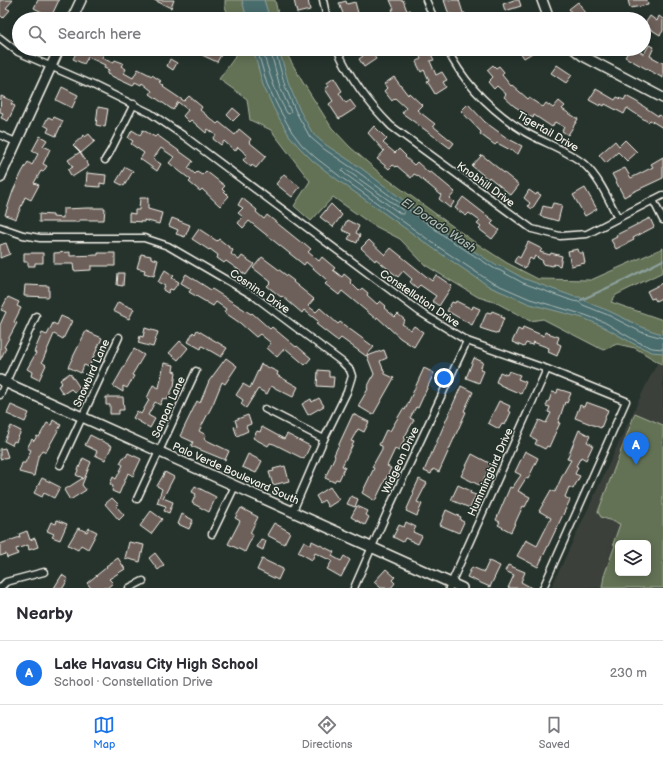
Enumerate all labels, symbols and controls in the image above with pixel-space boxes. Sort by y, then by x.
search box [12,12,651,56]
icon: search [26,23,48,45]
text: Search here [58,25,141,44]
street label: Tigertail Drive [515,109,581,155]
street label: Knobhill Drive [454,159,517,210]
water label: El Dorado Wash [399,195,479,256]
street label: Cosnina Drive [227,267,293,317]
street label: Constellation Drive [377,267,463,330]
street label: Snowbird Lane [71,337,112,409]
your location [434,368,454,388]
street label: Sanpan Lane [149,374,188,440]
street label: Widgeon Drive [379,424,422,496]
street label: Hummingbird Drive [465,426,516,518]
pin: A [623,432,649,465]
street label: Palo Verde Boulevard South [170,440,301,507]
map controls [615,540,651,576]
button: layers [615,540,651,576]
text: Nearby [16,604,73,624]
text: Lake Havasu City High School [54,655,258,674]
text: A [25,665,33,681]
text: 230 m [610,665,647,681]
text: School · Constellation Drive [54,674,213,690]
tab: Map [93,714,115,751]
tab: Directions [302,714,352,751]
tab: Saved [539,714,570,751]

